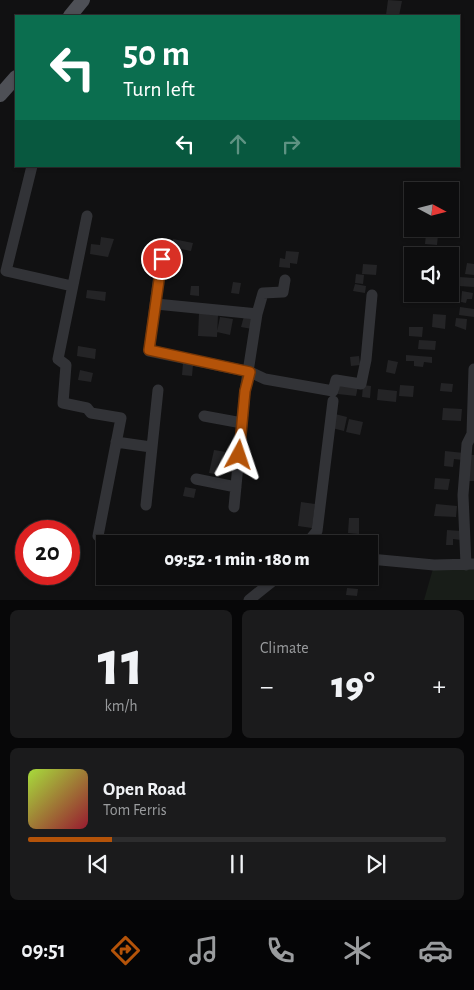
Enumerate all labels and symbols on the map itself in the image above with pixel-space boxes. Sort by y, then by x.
north arrow [404,182,459,238]
pin [141,238,183,280]
position arrow [212,428,264,480]
speed limit sign: 20 [15,520,80,585]

